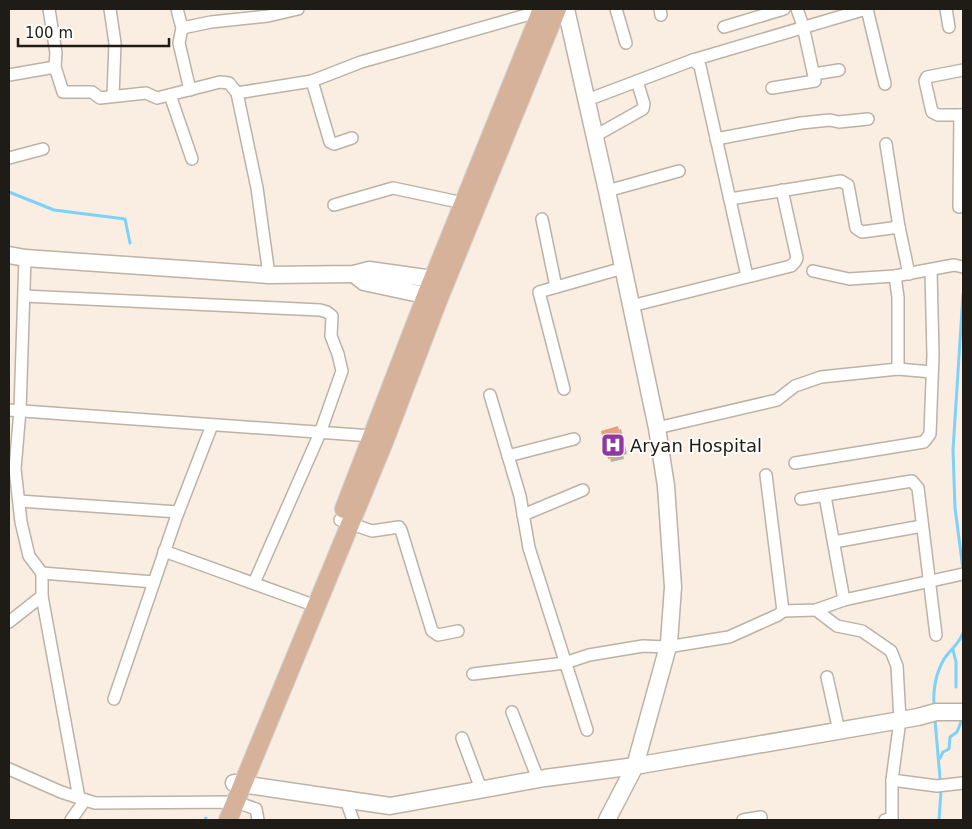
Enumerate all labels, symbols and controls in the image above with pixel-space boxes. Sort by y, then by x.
scale bar [18,15,169,47]
text: 100 m [25,24,73,42]
hospital icon: Aryan Hospital [600,432,626,458]
place label: Aryan Hospital [630,435,762,456]

